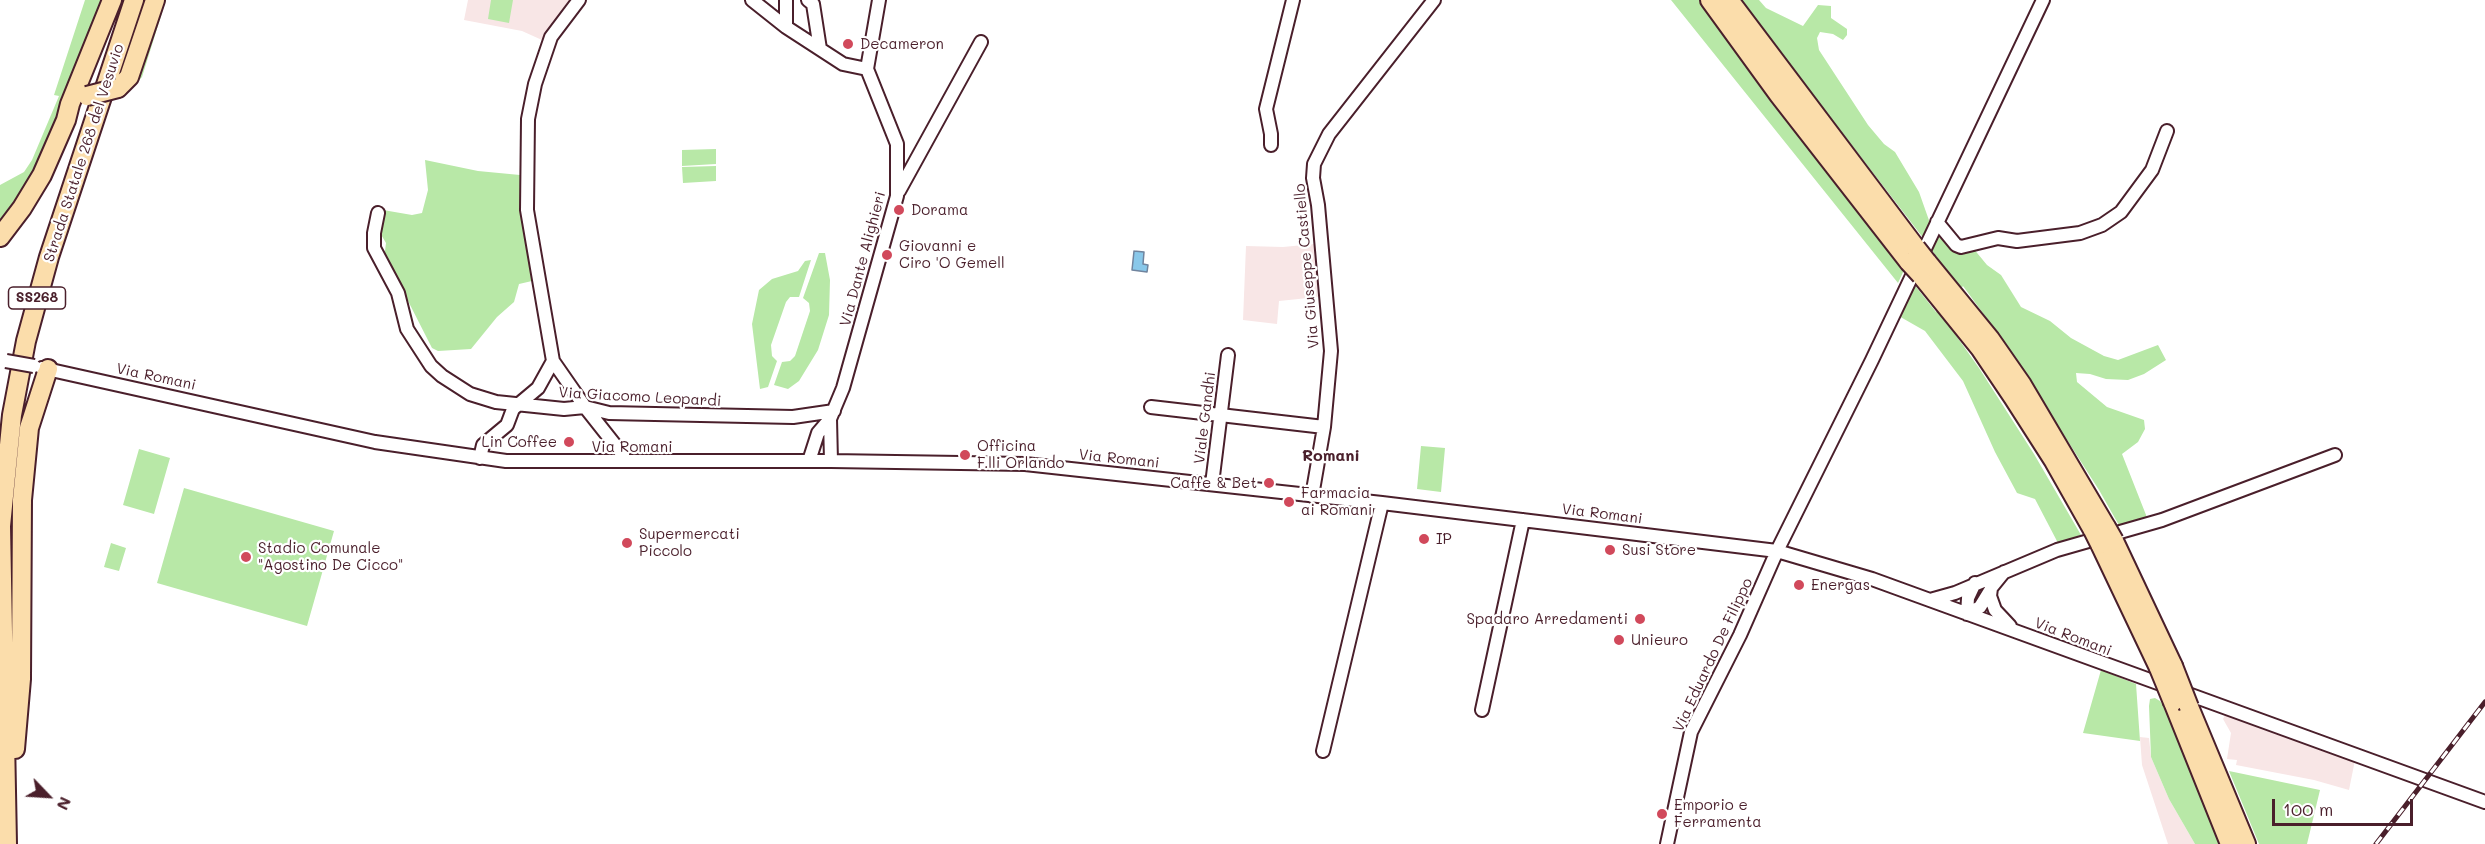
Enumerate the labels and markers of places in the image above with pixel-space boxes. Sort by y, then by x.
place label: Decameron [860,35,944,53]
marker: Decameron [841,37,855,51]
place label: Dorama [911,201,968,219]
marker: Dorama [892,203,906,217]
place label: Giovanni e Ciro 'O Gemell [899,237,1005,272]
marker: Giovanni e Ciro 'O Gemell [880,248,894,262]
place label: Lin Coffee [482,433,557,451]
marker: Lin Coffee [562,435,576,449]
place label: Officina F.lli Orlando [977,437,1064,472]
marker: Officina F.lli Orlando [958,448,972,462]
place label: Caffe & Bet [1170,474,1257,492]
marker: Caffe & Bet [1262,476,1276,490]
place label: Farmacia ai Romani [1301,484,1372,519]
marker: Farmacia ai Romani [1282,495,1296,509]
place label: Supermercati Piccolo [639,525,740,560]
place label: IP [1436,530,1452,548]
marker: IP [1417,532,1431,546]
marker: Supermercati Piccolo [620,536,634,550]
place label: Stadio Comunale "Agostino De Cicco" [258,539,403,574]
place label: Susi Store [1622,541,1696,559]
marker: Susi Store [1603,543,1617,557]
marker: Stadio Comunale "Agostino De Cicco" [239,550,253,564]
place label: Energas [1811,576,1870,594]
marker: Energas [1792,578,1806,592]
place label: Spadaro Arredamenti [1467,610,1628,628]
marker: Spadaro Arredamenti [1633,612,1647,626]
place label: Unieuro [1631,631,1688,649]
marker: Unieuro [1612,633,1626,647]
place label: Emporio e Ferramenta [1674,796,1762,831]
marker: Emporio e Ferramenta [1655,807,1669,821]

